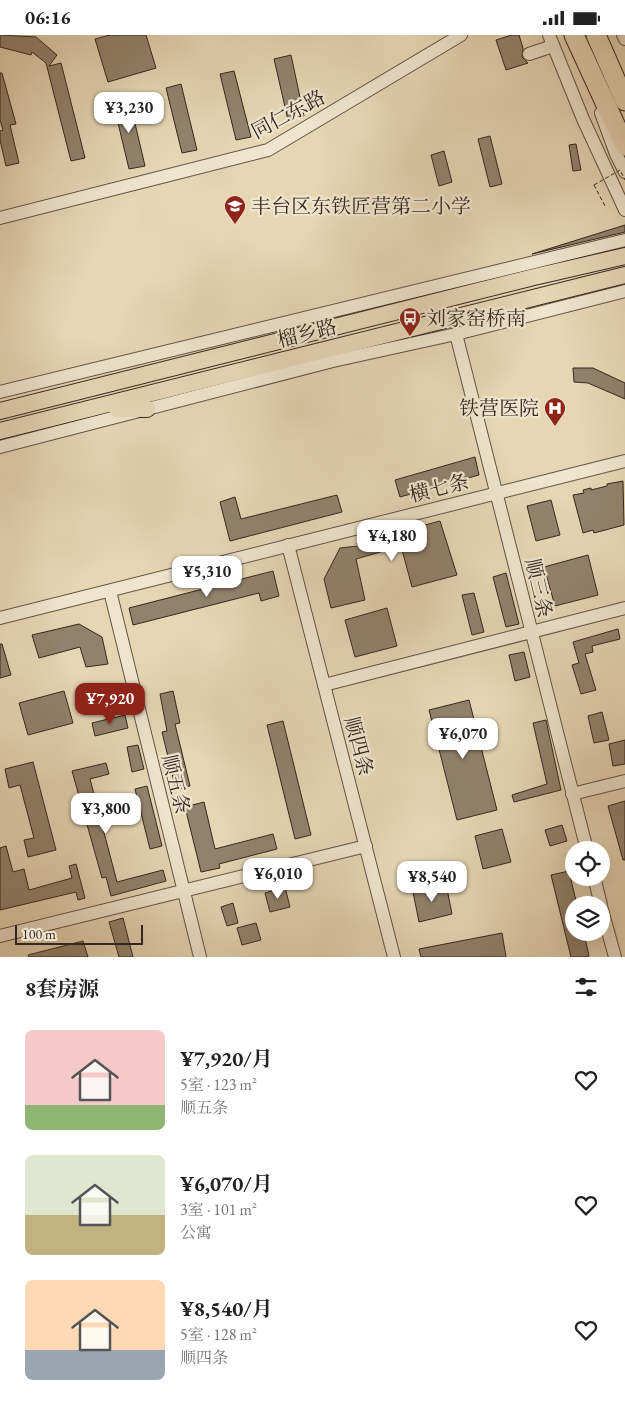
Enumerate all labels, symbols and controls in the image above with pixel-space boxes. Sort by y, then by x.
text: 06:16 [25,5,71,30]
street label: 同仁东路 [247,84,329,144]
pin: ¥3,230 [88,91,170,134]
text: ¥3,230 [105,97,153,118]
place label: 丰台区东铁匠营第二小学 [251,193,471,219]
school or university icon: 丰台区东铁匠营第二小学 [223,194,247,225]
place label: 刘家窑桥南 [426,305,526,331]
bus stop icon: 刘家窑桥南 [398,306,422,337]
street label: 榴乡路 [275,313,339,353]
place label: 铁营医院 [459,395,539,421]
hospital icon: 铁营医院 [543,396,567,427]
street label: 横七条 [407,468,471,508]
pin: ¥4,180 [351,519,433,562]
text: ¥4,180 [368,525,416,546]
pin: ¥5,310 [166,555,248,598]
street label: 顺三条 [520,556,558,620]
text: ¥5,310 [183,561,231,582]
pin: ¥7,920 [69,683,151,725]
text: ¥7,920 [86,688,134,709]
street label: 顺四条 [339,714,379,778]
pin: ¥6,070 [422,717,504,760]
text: ¥6,070 [439,723,487,744]
street label: 顺五条 [156,752,196,816]
pin: ¥3,800 [65,793,147,835]
text: ¥3,800 [82,798,130,819]
map controls [565,841,610,941]
button: locate [565,841,610,886]
pin: ¥6,010 [237,857,319,900]
pin: ¥8,540 [391,861,473,903]
text: ¥6,010 [254,863,302,884]
text: ¥8,540 [408,866,456,887]
button: layers [565,896,610,941]
scale bar [15,922,142,945]
text: 100 m [22,925,56,943]
icon: filters [572,973,600,1001]
text: 8套房源 [25,975,99,1002]
text: ¥7,920/月 [180,1045,273,1072]
icon: home [65,1050,125,1110]
icon: heart [572,1066,600,1094]
text: 5室 · 123 m² [180,1074,257,1095]
text: 顺五条 [180,1097,228,1118]
text: ¥6,070/月 [180,1170,273,1197]
icon: home [65,1175,125,1235]
icon: heart [572,1191,600,1219]
text: 3室 · 101 m² [180,1199,257,1220]
text: 公寓 [180,1222,212,1243]
text: ¥8,540/月 [180,1295,273,1322]
icon: home [65,1300,125,1360]
icon: heart [572,1316,600,1344]
text: 5室 · 128 m² [180,1324,257,1345]
text: 顺四条 [180,1347,228,1368]

